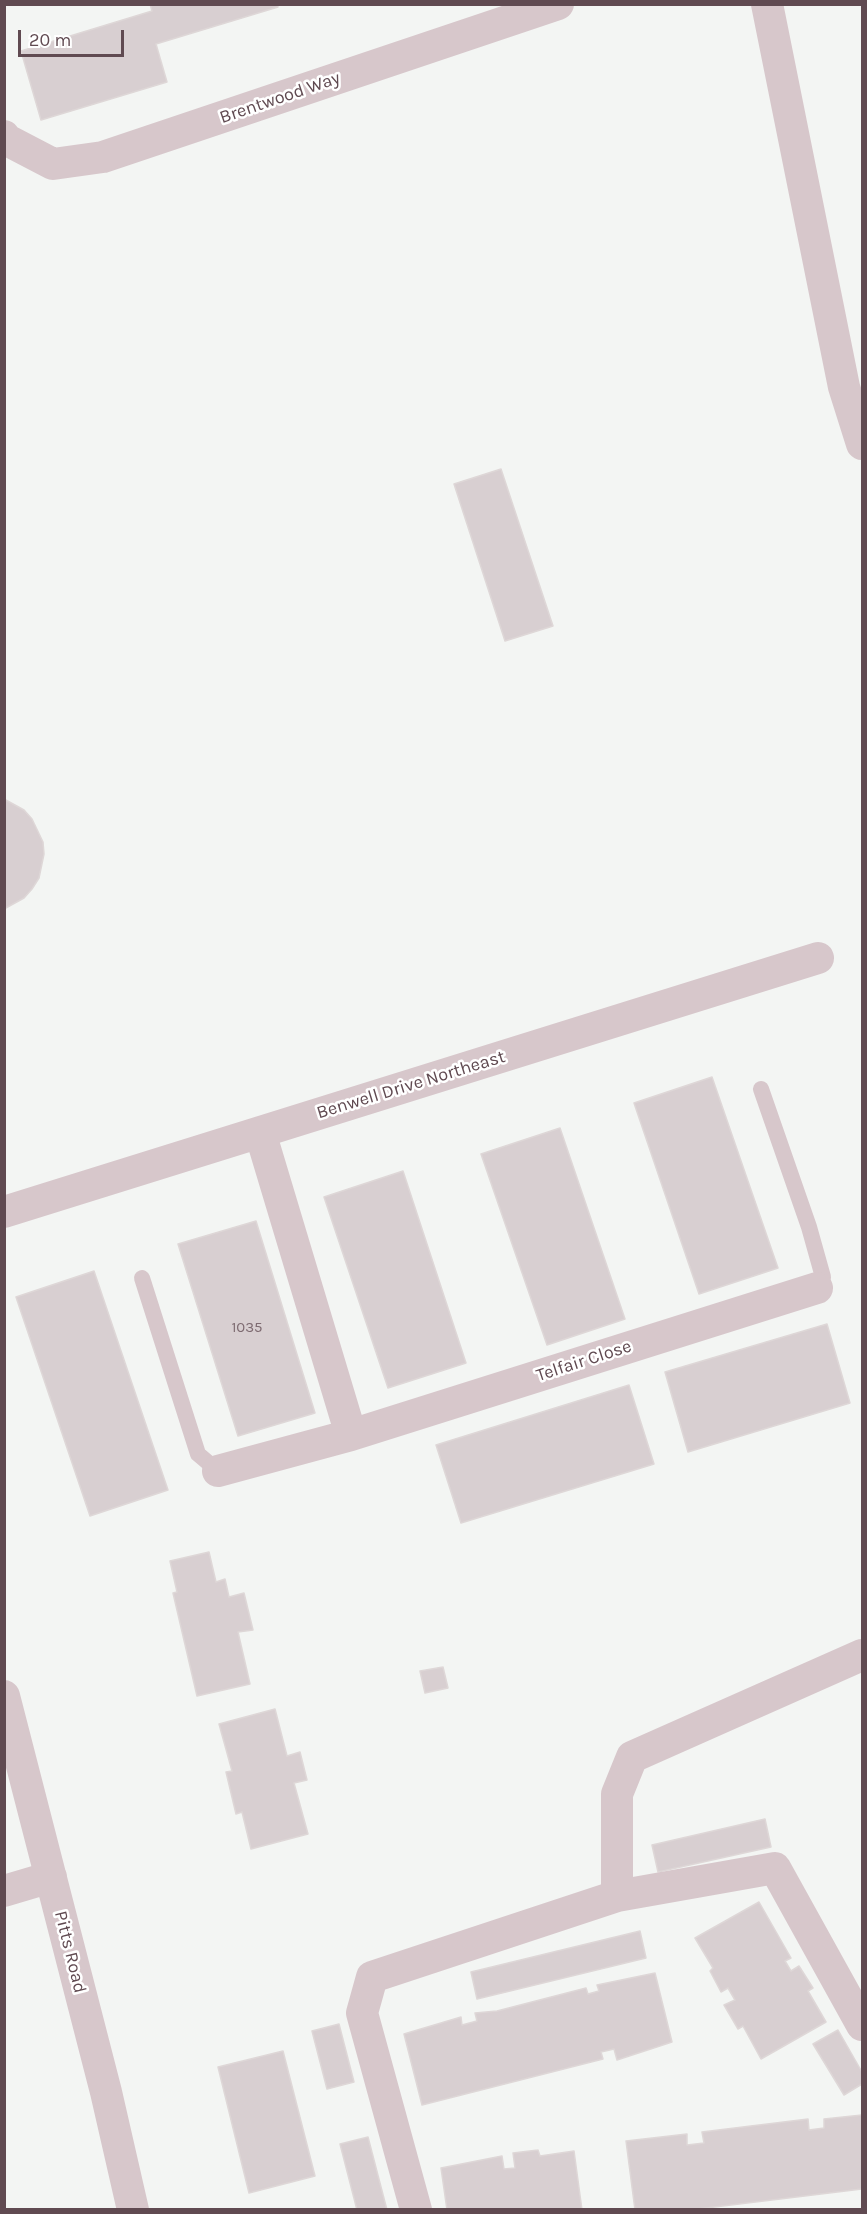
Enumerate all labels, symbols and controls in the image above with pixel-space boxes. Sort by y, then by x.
scale bar [21,18,128,56]
text: 20 m [29,29,71,51]
street label: Brentwood Way [217,67,343,129]
street label: Benwell Drive Northeast [314,1046,508,1124]
house number: 1035 [231,1319,263,1337]
street label: Telfair Close [534,1335,634,1387]
street label: Pitts Road [49,1909,91,1995]

